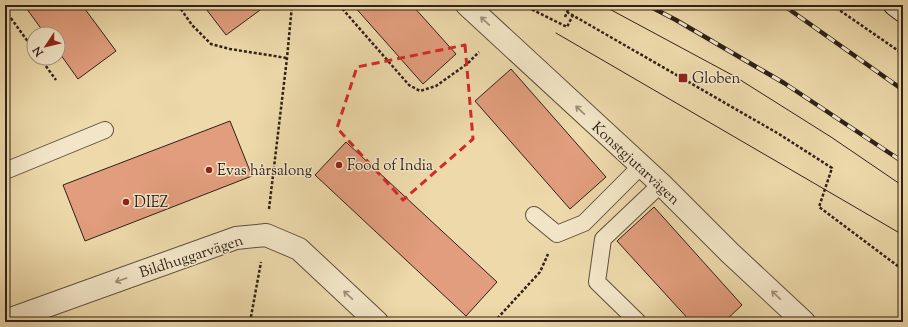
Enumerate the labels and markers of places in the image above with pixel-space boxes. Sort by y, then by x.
place label: Globen [692,69,741,90]
marker: Globen [677,72,689,84]
place label: Food of India [347,156,433,177]
marker: Food of India [334,160,344,170]
place label: Evas hårsalong [217,161,312,182]
marker: Evas hårsalong [204,165,214,175]
place label: DIEZ [134,193,169,214]
marker: DIEZ [121,197,131,207]

